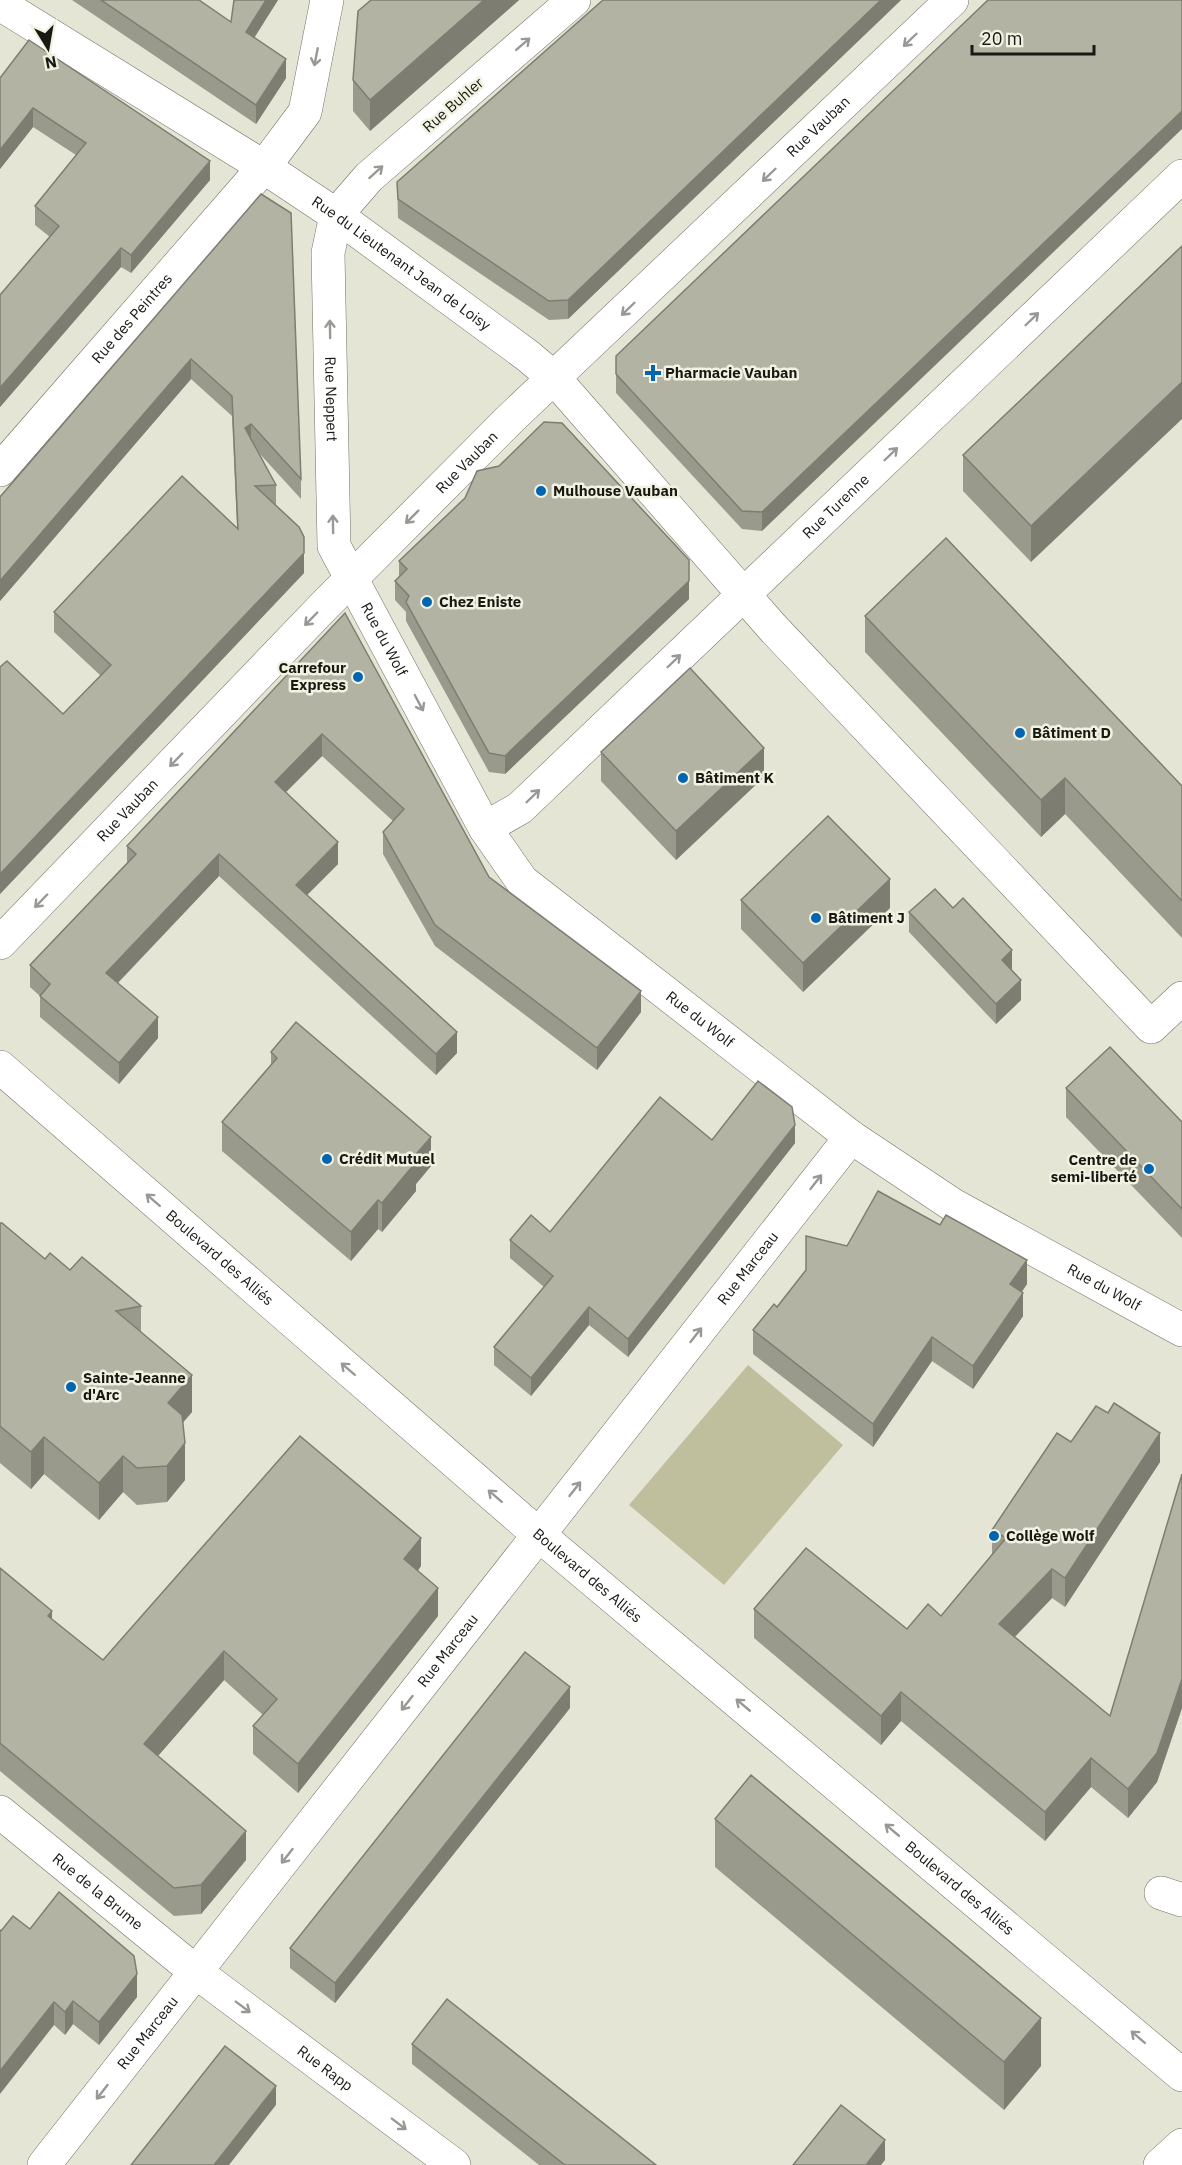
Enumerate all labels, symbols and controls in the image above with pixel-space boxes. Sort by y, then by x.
north arrow [18,18,78,78]
scale bar [972,18,1094,56]
text: 20 m [981,27,1023,50]
one-way arrow [903,33,918,47]
one-way arrow [515,37,530,51]
one-way arrow [310,47,321,67]
text: N [43,52,58,74]
street label: Rue Buhler [418,73,487,136]
street label: Rue Vauban [782,92,854,161]
one-way arrow [368,165,383,179]
one-way arrow [761,168,776,182]
street label: Rue du Lieutenant Jean de Loisy [308,192,495,335]
street label: Rue des Peintres [87,269,176,367]
one-way arrow [620,302,635,316]
one-way arrow [1025,312,1040,327]
one-way arrow [324,319,335,339]
street label: Rue Neppert [321,356,342,442]
place label: Pharmacie Vauban [665,363,798,382]
marker: Pharmacie Vauban [646,366,660,380]
street label: Rue Vauban [431,427,502,497]
one-way arrow [884,447,899,461]
street label: Rue Turenne [798,470,873,542]
place label: Mulhouse Vauban [553,481,678,500]
marker: Mulhouse Vauban [534,484,548,498]
one-way arrow [404,510,419,525]
one-way arrow [328,514,339,534]
place label: Chez Eniste [439,592,521,611]
marker: Chez Eniste [420,595,434,609]
street label: Rue du Wolf [357,599,412,680]
one-way arrow [304,612,318,627]
one-way arrow [667,654,682,669]
place label: Carrefour Express [278,658,346,694]
marker: Carrefour Express [351,670,365,684]
one-way arrow [413,694,425,712]
place label: Bâtiment D [1032,723,1111,742]
marker: Bâtiment D [1013,726,1027,740]
one-way arrow [169,752,183,767]
place label: Bâtiment K [695,768,775,787]
marker: Bâtiment K [676,771,690,785]
street label: Rue Vauban [92,774,162,846]
one-way arrow [525,789,540,803]
one-way arrow [34,893,48,908]
place label: Bâtiment J [828,908,905,927]
marker: Bâtiment J [809,911,823,925]
street label: Rue du Wolf [662,987,738,1052]
place label: Crédit Mutuel [339,1149,435,1168]
place label: Centre de semi-liberté [1051,1150,1137,1186]
marker: Crédit Mutuel [320,1152,334,1166]
marker: Centre de semi-liberté [1142,1162,1156,1176]
one-way arrow [810,1174,823,1190]
one-way arrow [145,1193,161,1206]
street label: Boulevard des Alliés [162,1205,278,1309]
street label: Rue Marceau [713,1228,782,1308]
street label: Rue du Wolf [1064,1259,1144,1315]
one-way arrow [689,1327,702,1343]
one-way arrow [340,1362,356,1375]
place label: Sainte-Jeanne d'Arc [83,1368,186,1404]
marker: Sainte-Jeanne d'Arc [64,1380,78,1394]
one-way arrow [569,1481,582,1497]
one-way arrow [488,1489,503,1503]
street label: Boulevard des Alliés [529,1524,646,1626]
place label: Collège Wolf [1006,1526,1095,1545]
marker: Collège Wolf [987,1529,1001,1543]
street label: Rue Marceau [413,1610,482,1691]
one-way arrow [401,1695,414,1711]
one-way arrow [736,1698,751,1712]
one-way arrow [884,1824,900,1837]
street label: Boulevard des Alliés [901,1837,1018,1939]
one-way arrow [280,1848,293,1864]
street label: Rue de la Brume [49,1849,147,1934]
street label: Rue Marceau [113,1992,182,2073]
one-way arrow [234,2001,250,2013]
one-way arrow [1131,2030,1146,2044]
street label: Rue Rapp [294,2041,357,2095]
one-way arrow [95,2084,108,2100]
one-way arrow [391,2117,407,2130]

